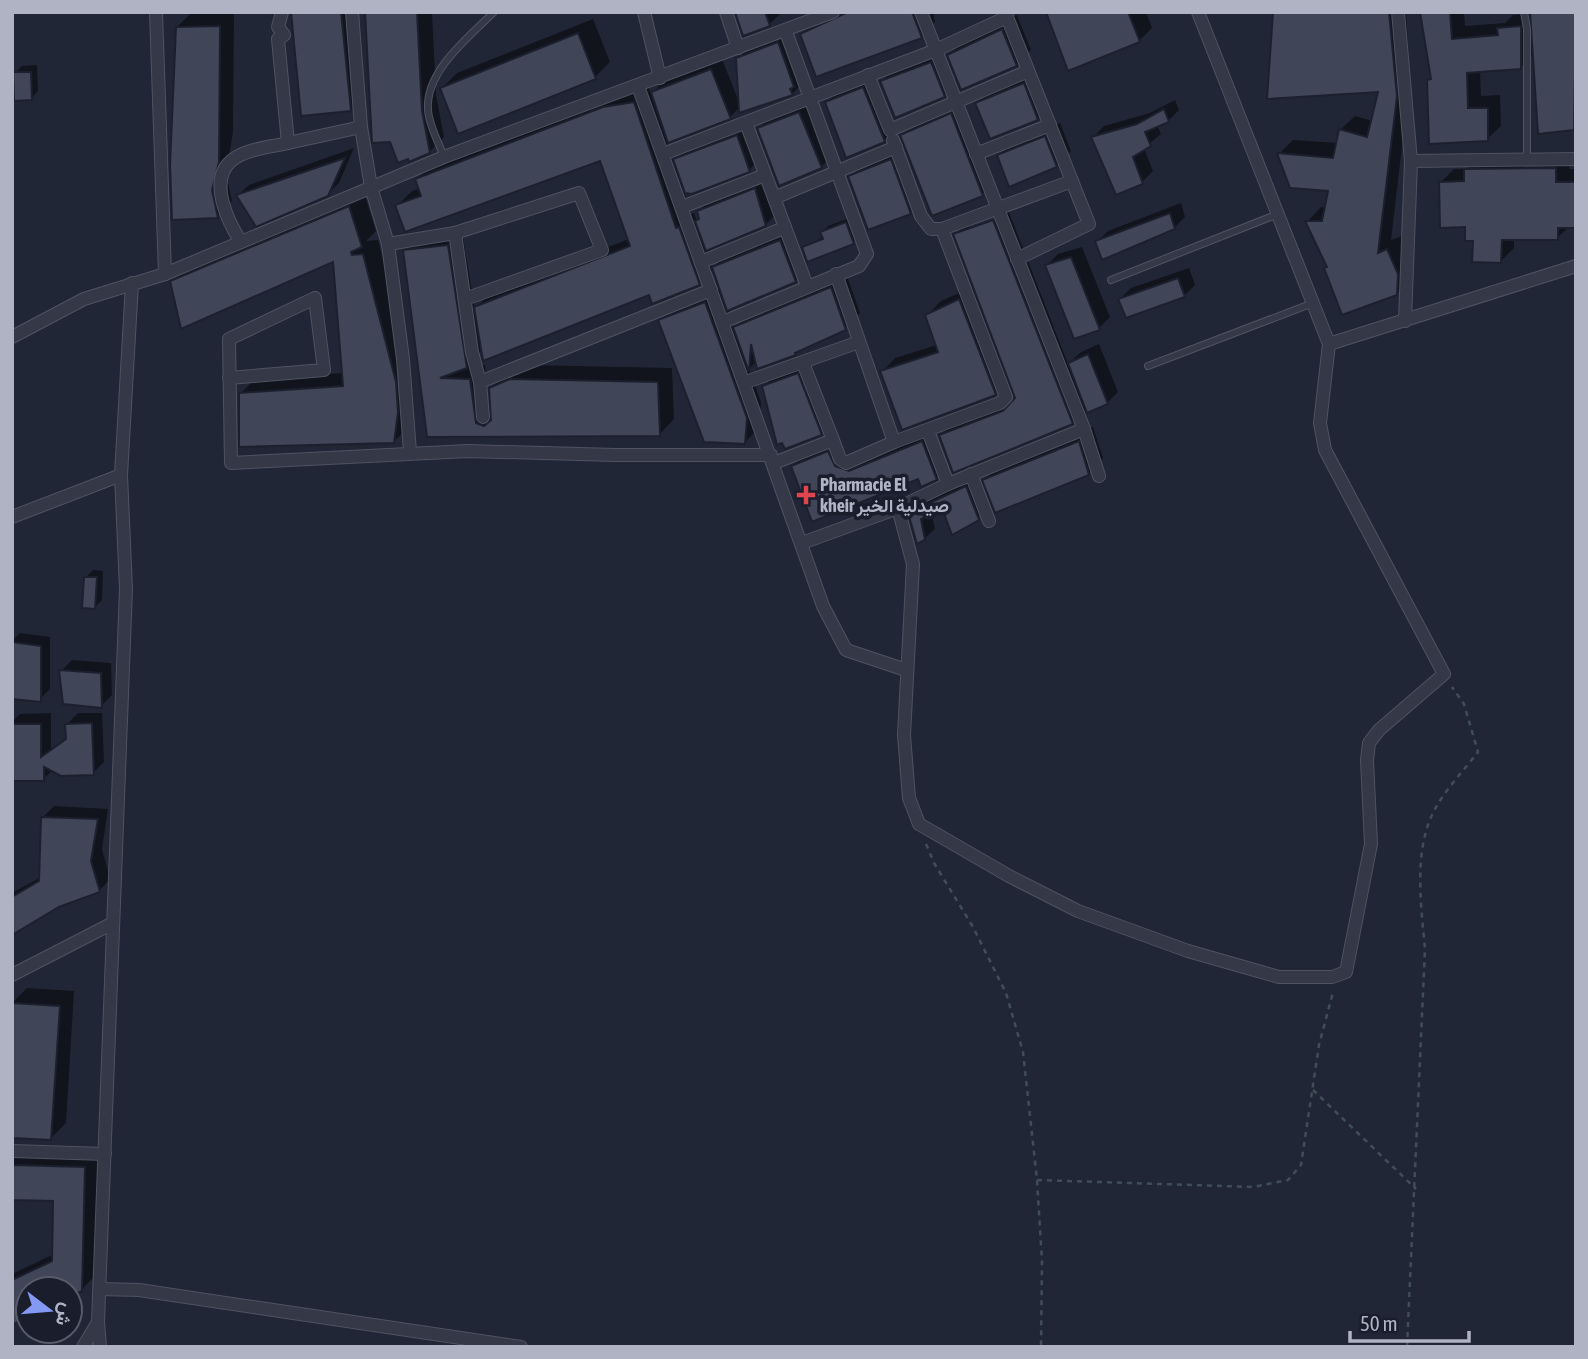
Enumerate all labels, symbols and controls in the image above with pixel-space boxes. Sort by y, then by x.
place label: Pharmacie El kheir صيدلية الخير [820,474,949,517]
marker: Pharmacie El kheir صيدلية الخير [798,487,814,503]
north arrow [14,1275,84,1345]
text: ش [51,1300,79,1329]
scale bar [1350,1300,1469,1344]
text: 50 m [1360,1311,1398,1335]

